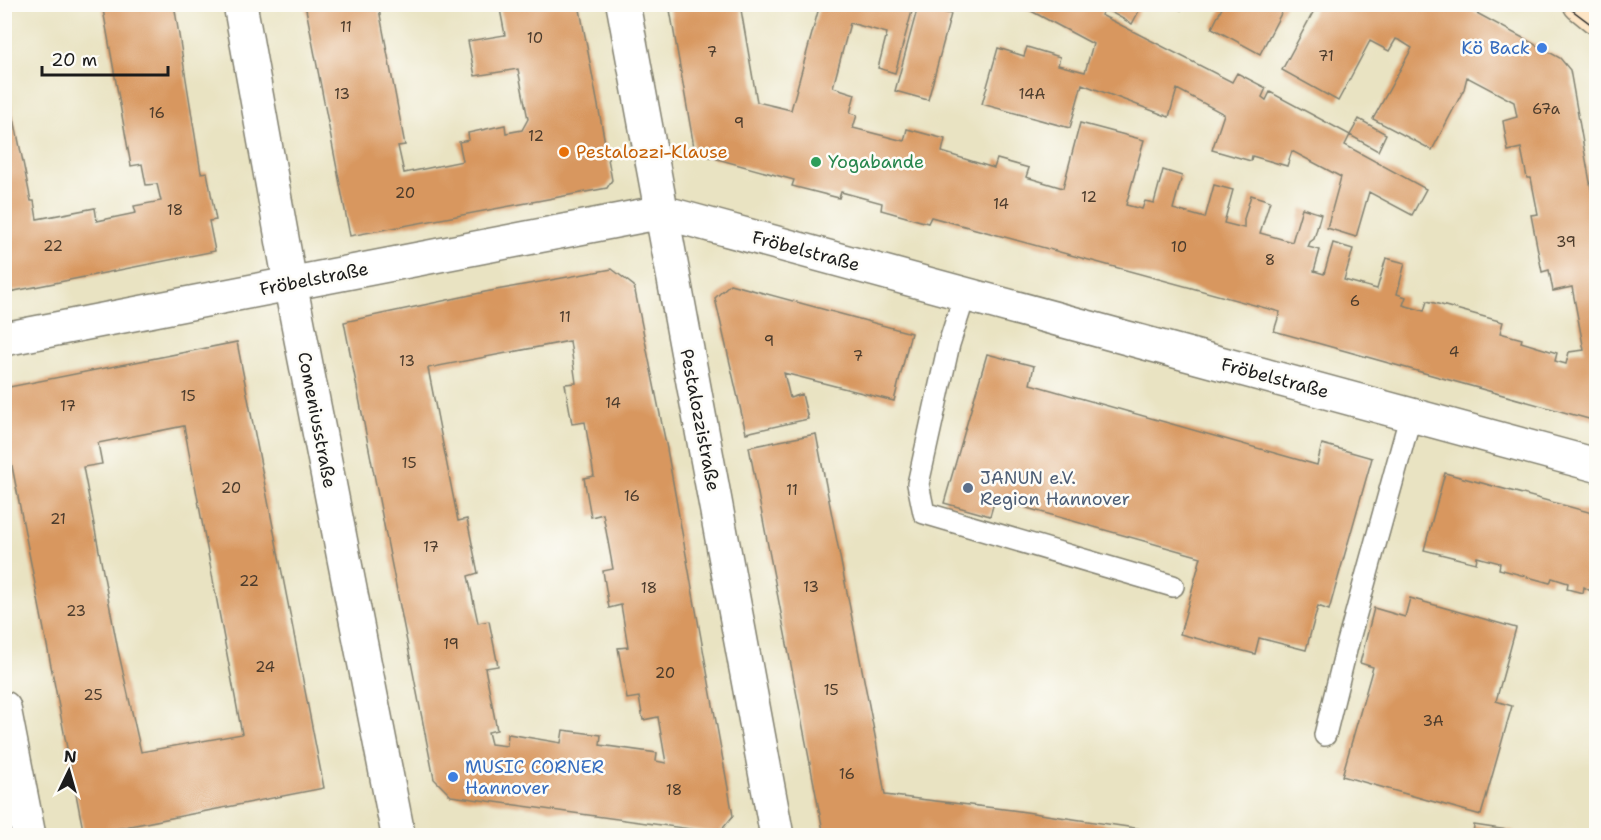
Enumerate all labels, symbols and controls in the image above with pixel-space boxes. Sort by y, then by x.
house number: 11 [340,17,352,37]
house number: 10 [527,28,543,48]
place label: Kö Back [1461,36,1530,60]
scale bar [42,39,168,77]
marker: Kö Back [1535,41,1549,55]
house number: 7 [707,42,717,62]
house number: 71 [1318,46,1334,66]
text: 20 m [51,48,97,72]
house number: 13 [334,84,350,104]
house number: 14A [1019,84,1046,104]
house number: 67a [1532,99,1561,119]
house number: 16 [149,103,165,123]
house number: 9 [734,113,744,133]
house number: 12 [528,126,544,146]
place label: Pestalozzi-Klause [576,140,728,164]
marker: Pestalozzi-Klause [557,145,571,159]
place label: Yogabande [828,150,924,174]
marker: Yogabande [809,155,823,169]
house number: 20 [395,183,415,203]
house number: 12 [1081,187,1097,207]
house number: 14 [993,194,1009,214]
house number: 18 [167,200,183,220]
street label: Fröbelstraße [750,225,862,277]
house number: 39 [1556,232,1576,252]
house number: 22 [43,236,63,256]
house number: 10 [1171,237,1187,257]
house number: 8 [1265,250,1275,270]
street label: Fröbelstraße [257,257,371,301]
house number: 6 [1350,291,1360,311]
house number: 11 [559,307,571,327]
house number: 9 [764,331,774,351]
house number: 4 [1449,342,1459,362]
house number: 7 [853,346,863,366]
street label: Pestalozzistraße [674,347,726,493]
street label: Comeniusstraße [292,350,342,490]
house number: 13 [399,351,415,371]
street label: Fröbelstraße [1219,352,1331,404]
house number: 15 [180,386,196,406]
house number: 14 [605,393,621,413]
house number: 17 [60,396,76,416]
house number: 15 [401,453,417,473]
place label: JANUN e.V. Region Hannover [980,466,1130,511]
house number: 20 [221,478,241,498]
house number: 11 [786,480,798,500]
marker: JANUN e.V. Region Hannover [961,481,975,495]
house number: 16 [624,486,640,506]
house number: 21 [50,509,66,529]
house number: 17 [423,537,439,557]
house number: 22 [239,571,259,591]
house number: 13 [803,577,819,597]
house number: 18 [641,578,657,598]
house number: 23 [66,601,86,621]
house number: 19 [443,634,459,654]
house number: 24 [255,657,275,677]
house number: 20 [655,663,675,683]
house number: 15 [823,680,839,700]
house number: 25 [83,685,103,705]
house number: 3A [1422,711,1444,731]
north arrow [39,741,99,801]
text: N [63,746,77,768]
place label: MUSIC CORNER Hannover [465,755,604,800]
house number: 16 [839,764,855,784]
marker: MUSIC CORNER Hannover [446,770,460,784]
house number: 18 [666,780,682,800]

